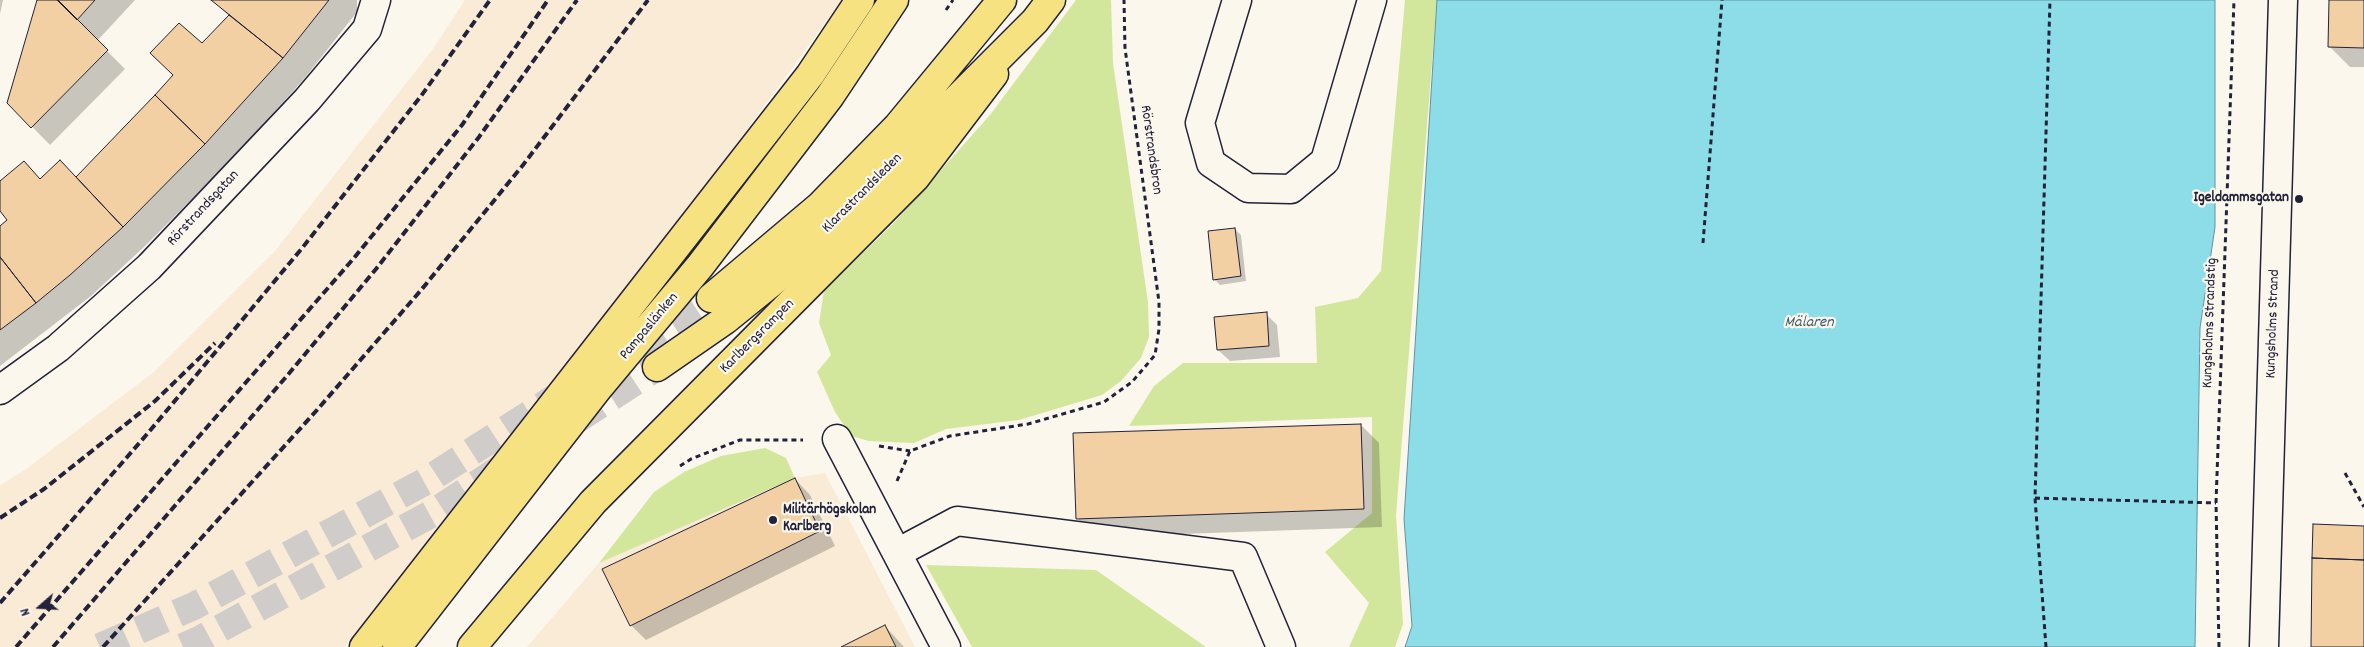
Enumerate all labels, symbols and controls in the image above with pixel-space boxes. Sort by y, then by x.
street label: Rörstrandsbron [1135,104,1165,196]
street label: Klarastrandsleden [819,150,907,238]
street label: Rörstrandsgatan [164,167,244,251]
place label: Igeldammsgatan [2194,190,2289,208]
marker: Igeldammsgatan [2293,193,2305,205]
street label: Kungsholms Strandstig [2200,258,2222,388]
street label: Kungsholms Strand [2263,269,2285,379]
street label: Pampaslänken [617,290,683,364]
street label: Karlbergsrampen [717,296,799,378]
water label: Mälaren [1784,314,1834,334]
place label: Militärhögskolan Karlberg [783,502,876,537]
marker: Militärhögskolan Karlberg [767,514,779,526]
north arrow [15,582,65,632]
text: N [15,605,36,618]

